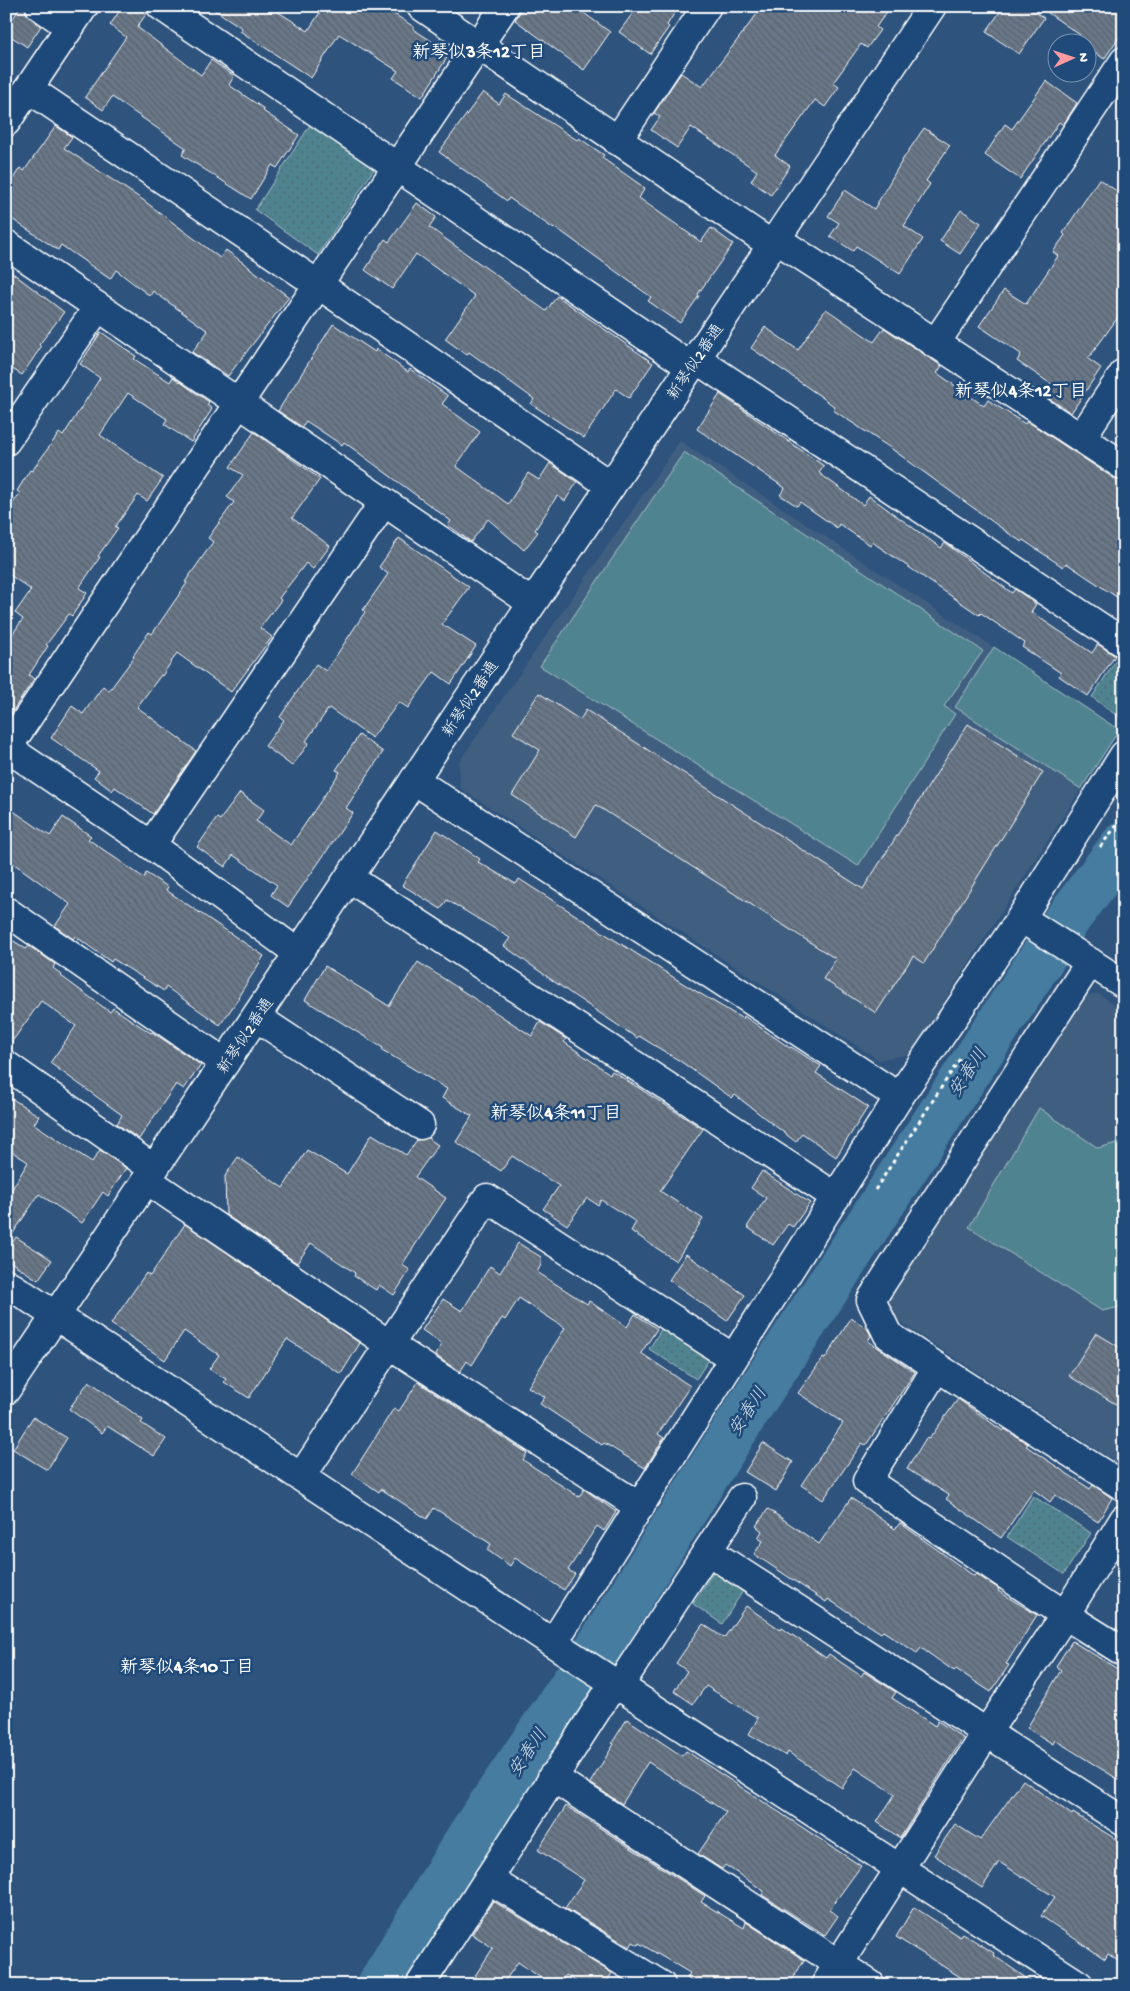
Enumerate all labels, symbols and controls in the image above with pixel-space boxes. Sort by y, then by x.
north arrow [1048,32,1098,82]
district label: 新琴似3条12丁目 [412,42,546,64]
text: N [1074,52,1091,62]
street label: 新琴似2番通 [664,321,729,405]
district label: 新琴似4条12丁目 [955,381,1087,403]
street label: 新琴似2番通 [439,658,504,742]
street label: 新琴似2番通 [214,995,279,1079]
water label: 安春川 [945,1044,993,1102]
district label: 新琴似4条11丁目 [490,1103,622,1125]
water label: 安春川 [725,1383,773,1441]
district label: 新琴似4条10丁目 [120,1657,254,1679]
water label: 安春川 [504,1725,553,1782]

